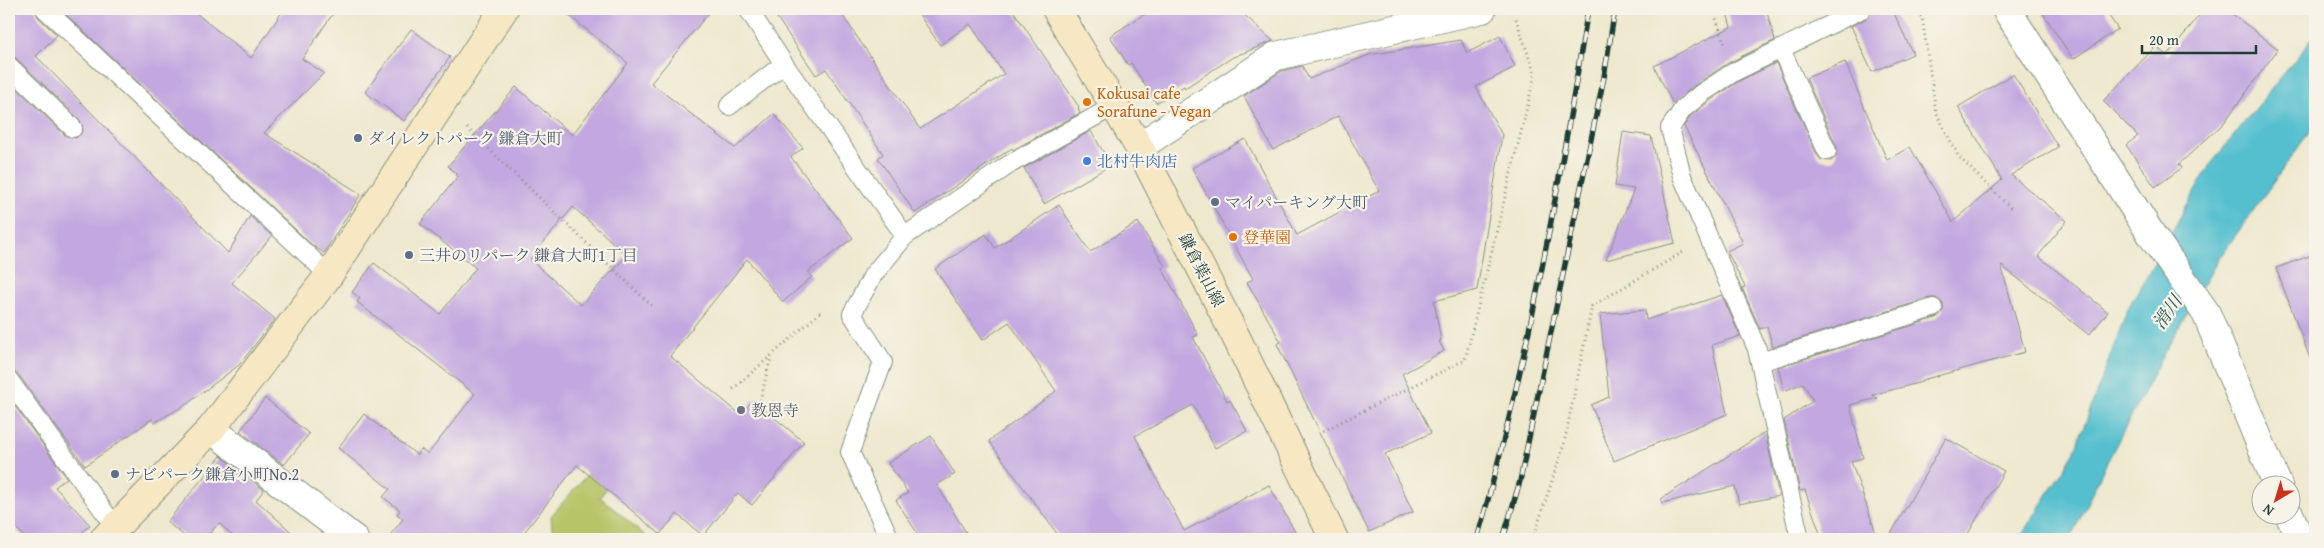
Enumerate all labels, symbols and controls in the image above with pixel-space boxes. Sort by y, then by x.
scale bar [2142,22,2255,54]
text: 20 m [2149,29,2180,50]
place label: Kokusai cafe Sorafune - Vegan [1097,81,1211,123]
marker: Kokusai cafe Sorafune - Vegan [1081,96,1093,108]
place label: ダイレクトパーク 鎌倉大町 [368,126,563,150]
marker: ダイレクトパーク 鎌倉大町 [352,132,364,144]
place label: 北村牛肉店 [1097,149,1177,173]
marker: 北村牛肉店 [1081,155,1093,167]
place label: マイパーキング大町 [1225,190,1368,214]
marker: マイパーキング大町 [1209,196,1221,208]
place label: 登華園 [1243,225,1291,249]
street label: 鎌倉葉山線 [1173,229,1231,311]
marker: 登華園 [1227,231,1239,243]
place label: 三井のリパーク 鎌倉大町1丁目 [419,243,638,267]
marker: 三井のリパーク 鎌倉大町1丁目 [403,249,415,261]
water label: 滑川 [2146,288,2190,334]
place label: 教恩寺 [751,398,799,422]
marker: 教恩寺 [735,404,747,416]
place label: ナビパーク鎌倉小町No.2 [125,462,299,486]
marker: ナビパーク鎌倉小町No.2 [109,468,121,480]
north arrow [2252,476,2302,526]
text: N [2258,499,2278,521]

